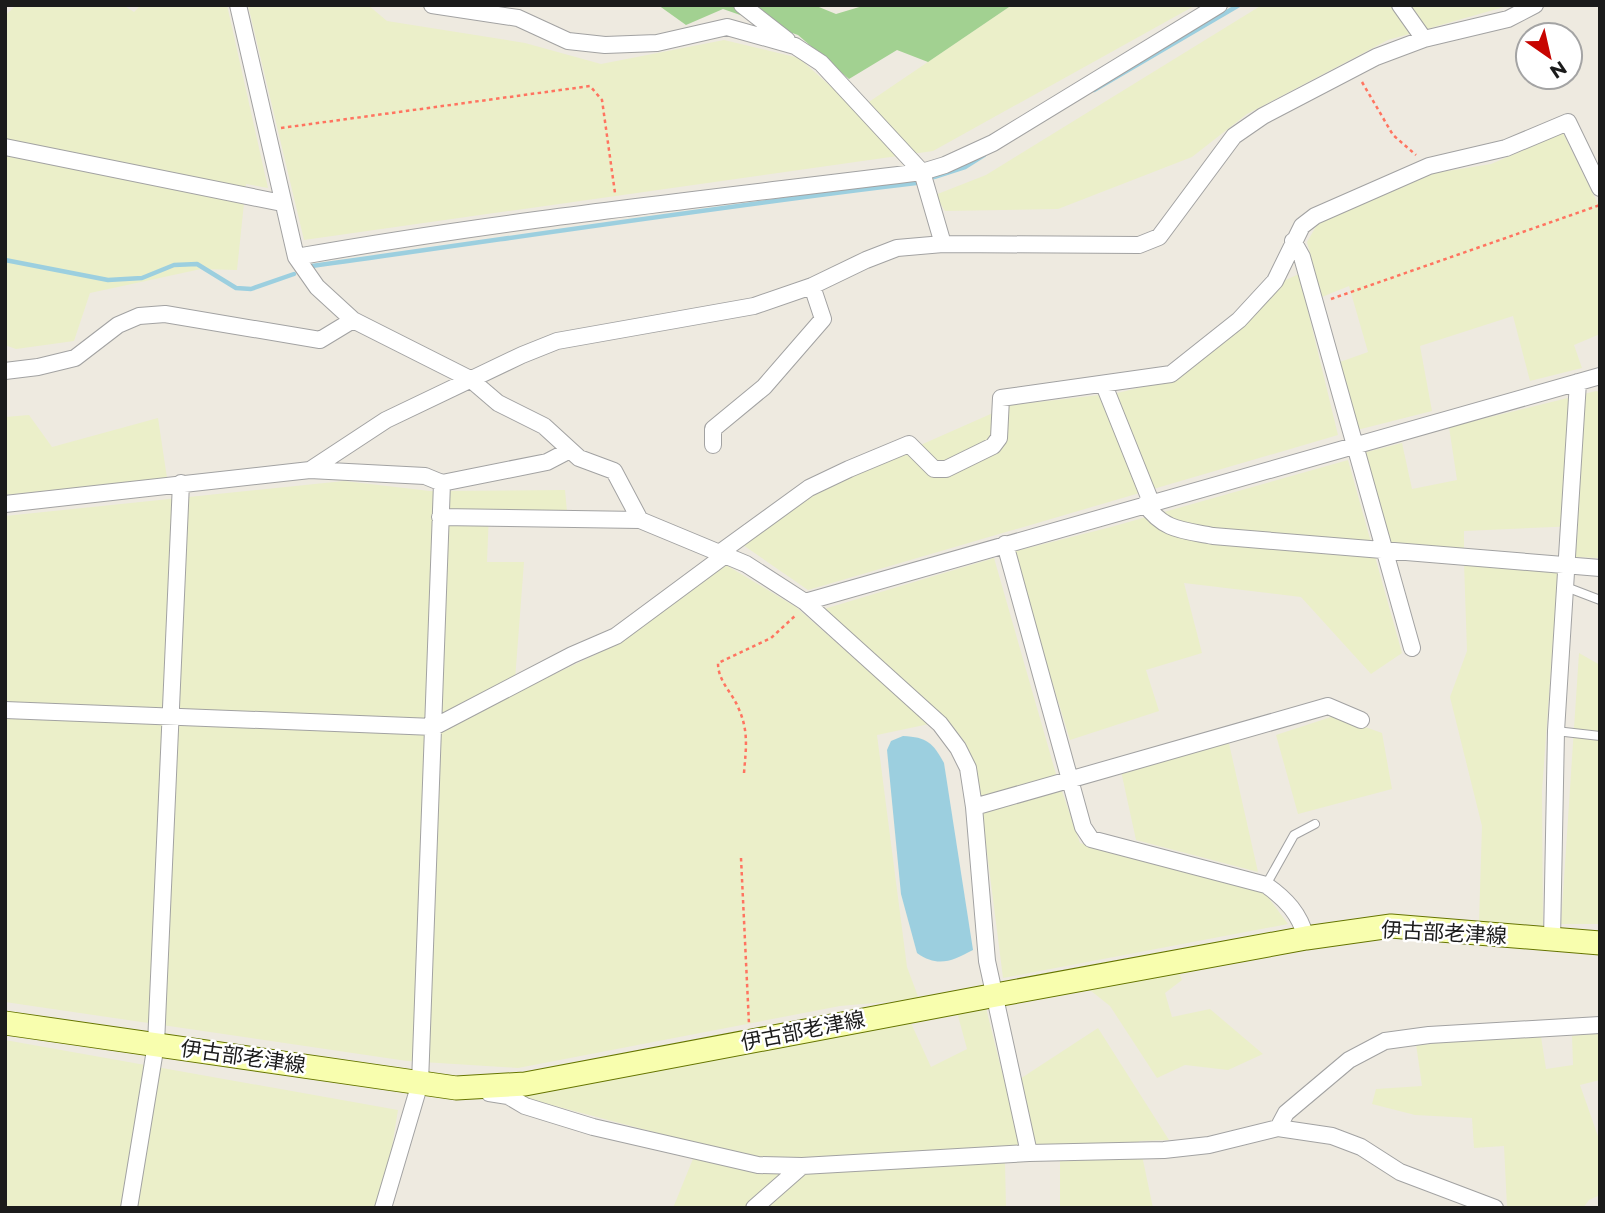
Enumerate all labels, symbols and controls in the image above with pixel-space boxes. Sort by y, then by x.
north arrow [1514,21,1584,91]
text: N [1545,56,1571,84]
street label: 伊古部老津線 [1380,917,1508,948]
street label: 伊古部老津線 [739,1006,867,1055]
street label: 伊古部老津線 [179,1035,307,1078]

